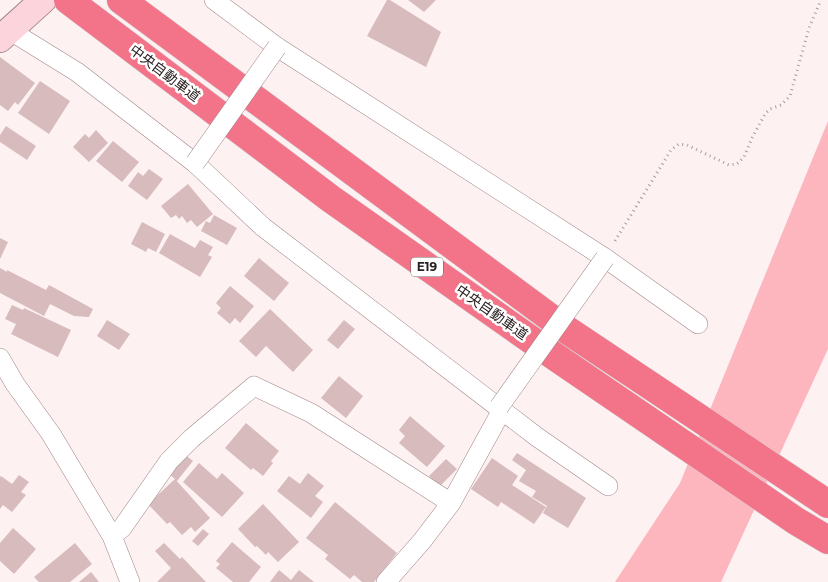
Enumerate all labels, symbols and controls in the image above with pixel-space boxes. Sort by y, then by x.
street label: 中央自動車道 [126,41,204,105]
road number: E19 [411,258,443,276]
street label: 中央自動車道 [452,281,532,343]

